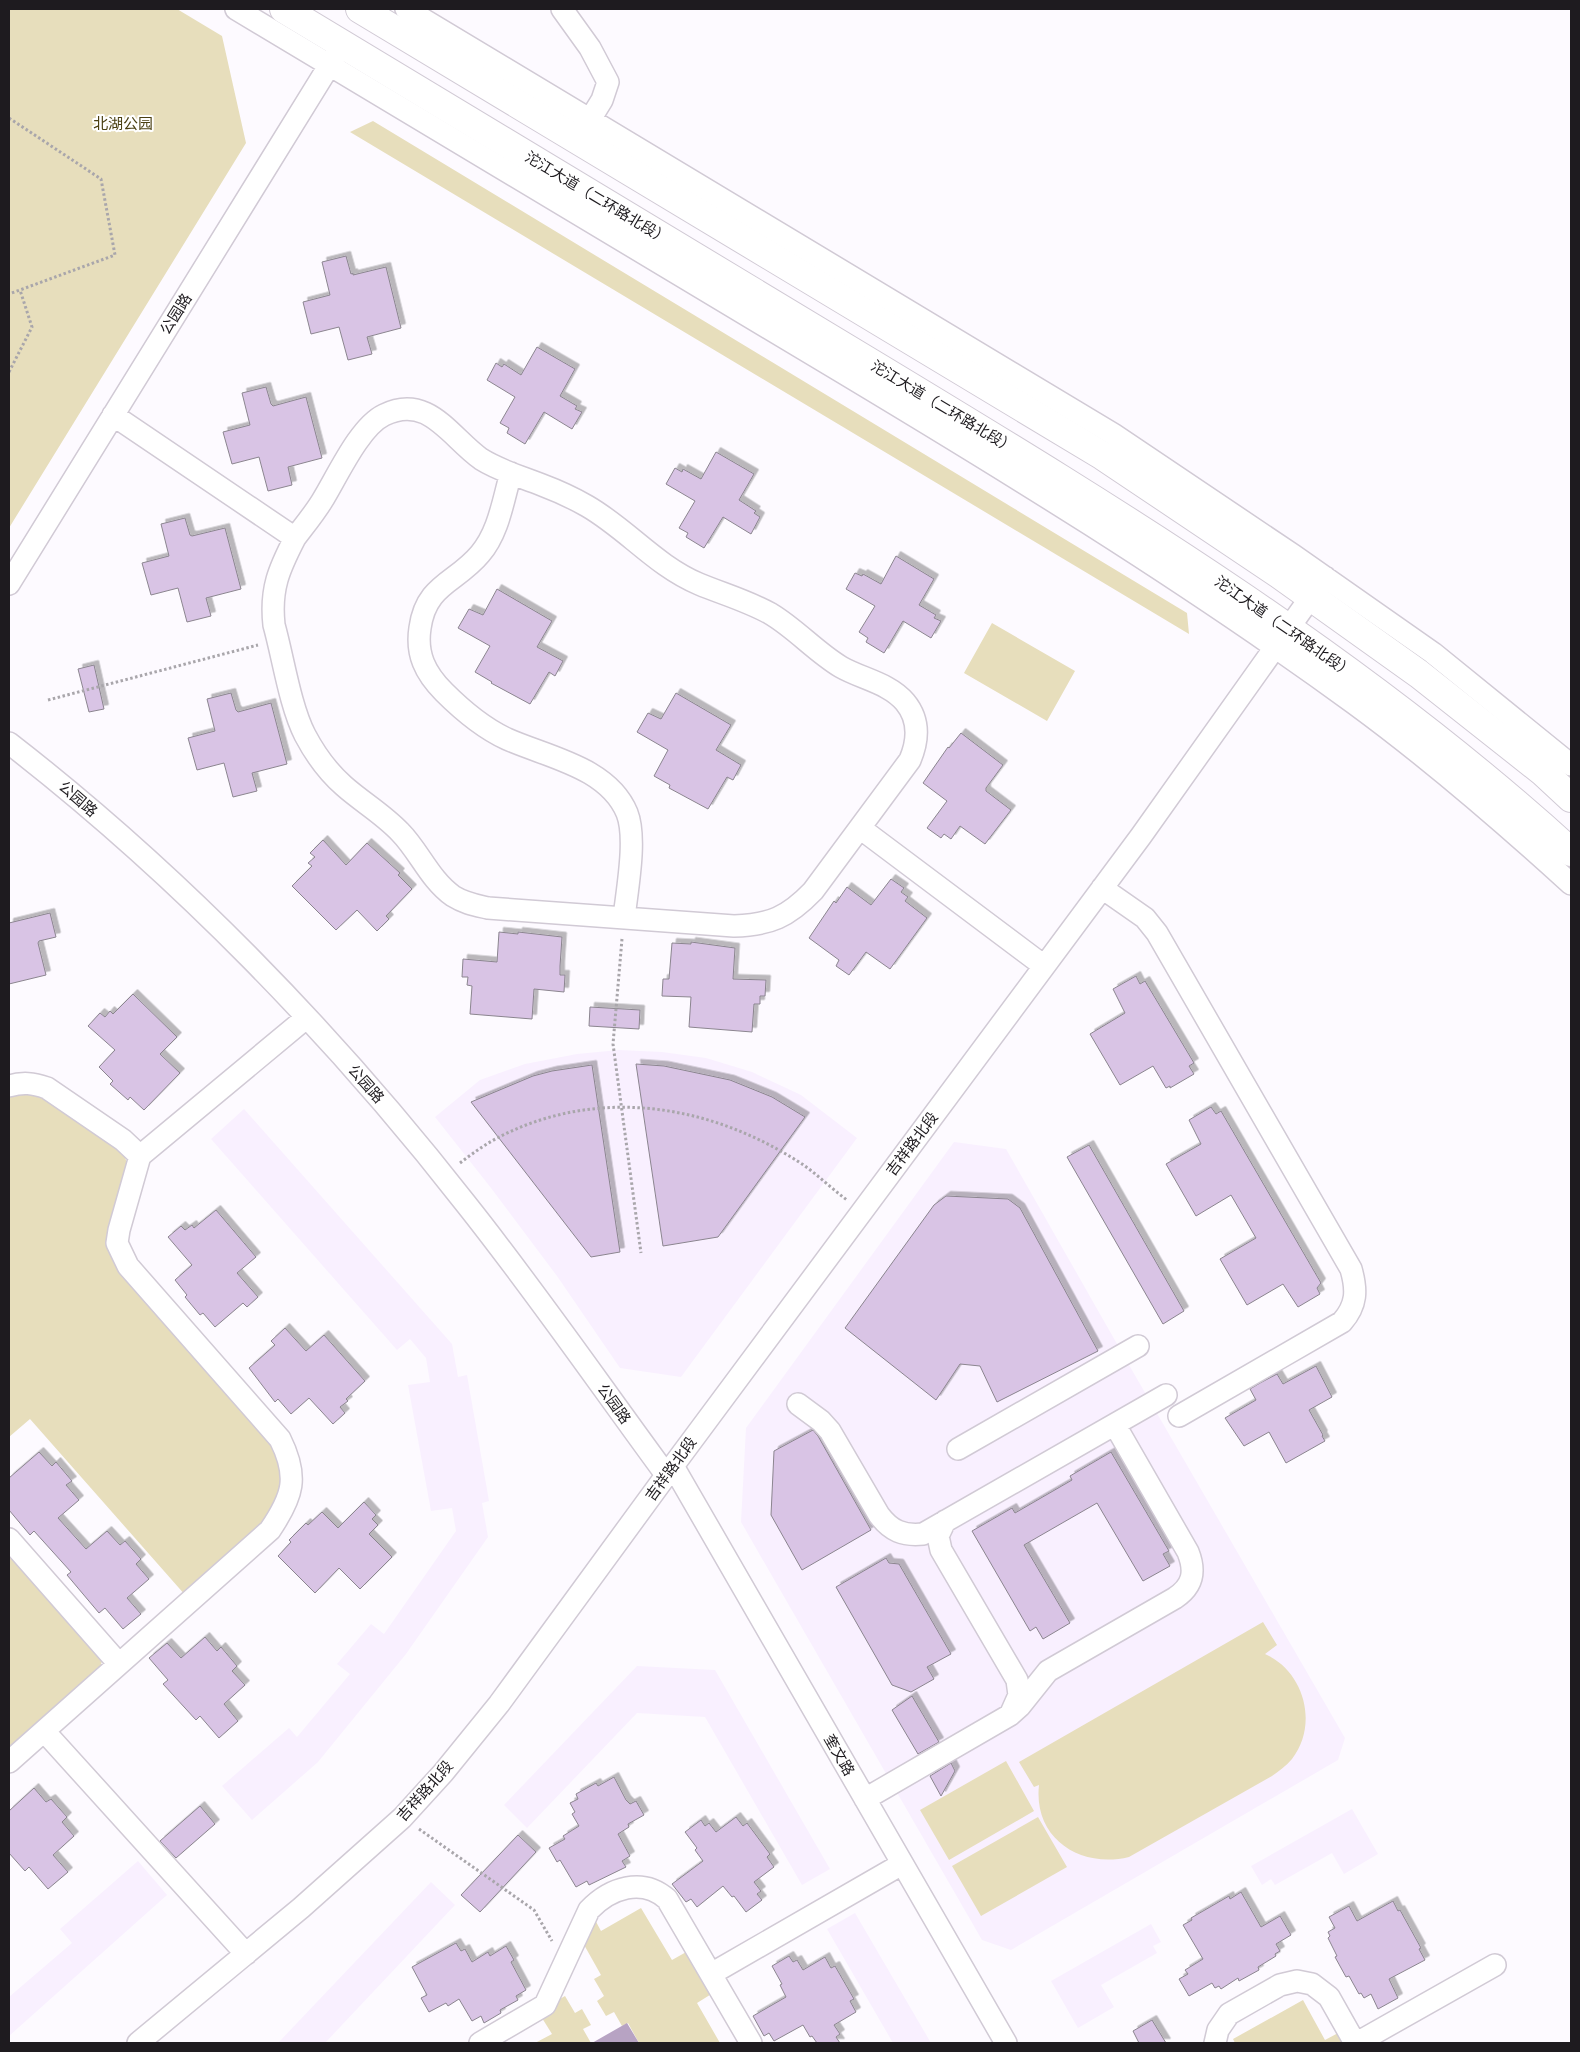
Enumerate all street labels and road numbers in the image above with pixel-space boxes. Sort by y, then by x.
street label: 沱江大道（二环路北段） [522,148,672,248]
street label: 公园路 [156,290,196,338]
street label: 沱江大道（二环路北段） [868,357,1018,457]
street label: 沱江大道（二环路北段） [1211,572,1357,682]
street label: 公园路 [55,777,101,821]
street label: 公园路 [344,1061,388,1107]
street label: 吉祥路北段 [882,1109,942,1179]
street label: 公园路 [593,1381,635,1427]
street label: 吉祥路北段 [642,1433,700,1505]
street label: 奎文路 [820,1731,858,1779]
street label: 吉祥路北段 [393,1757,457,1825]

